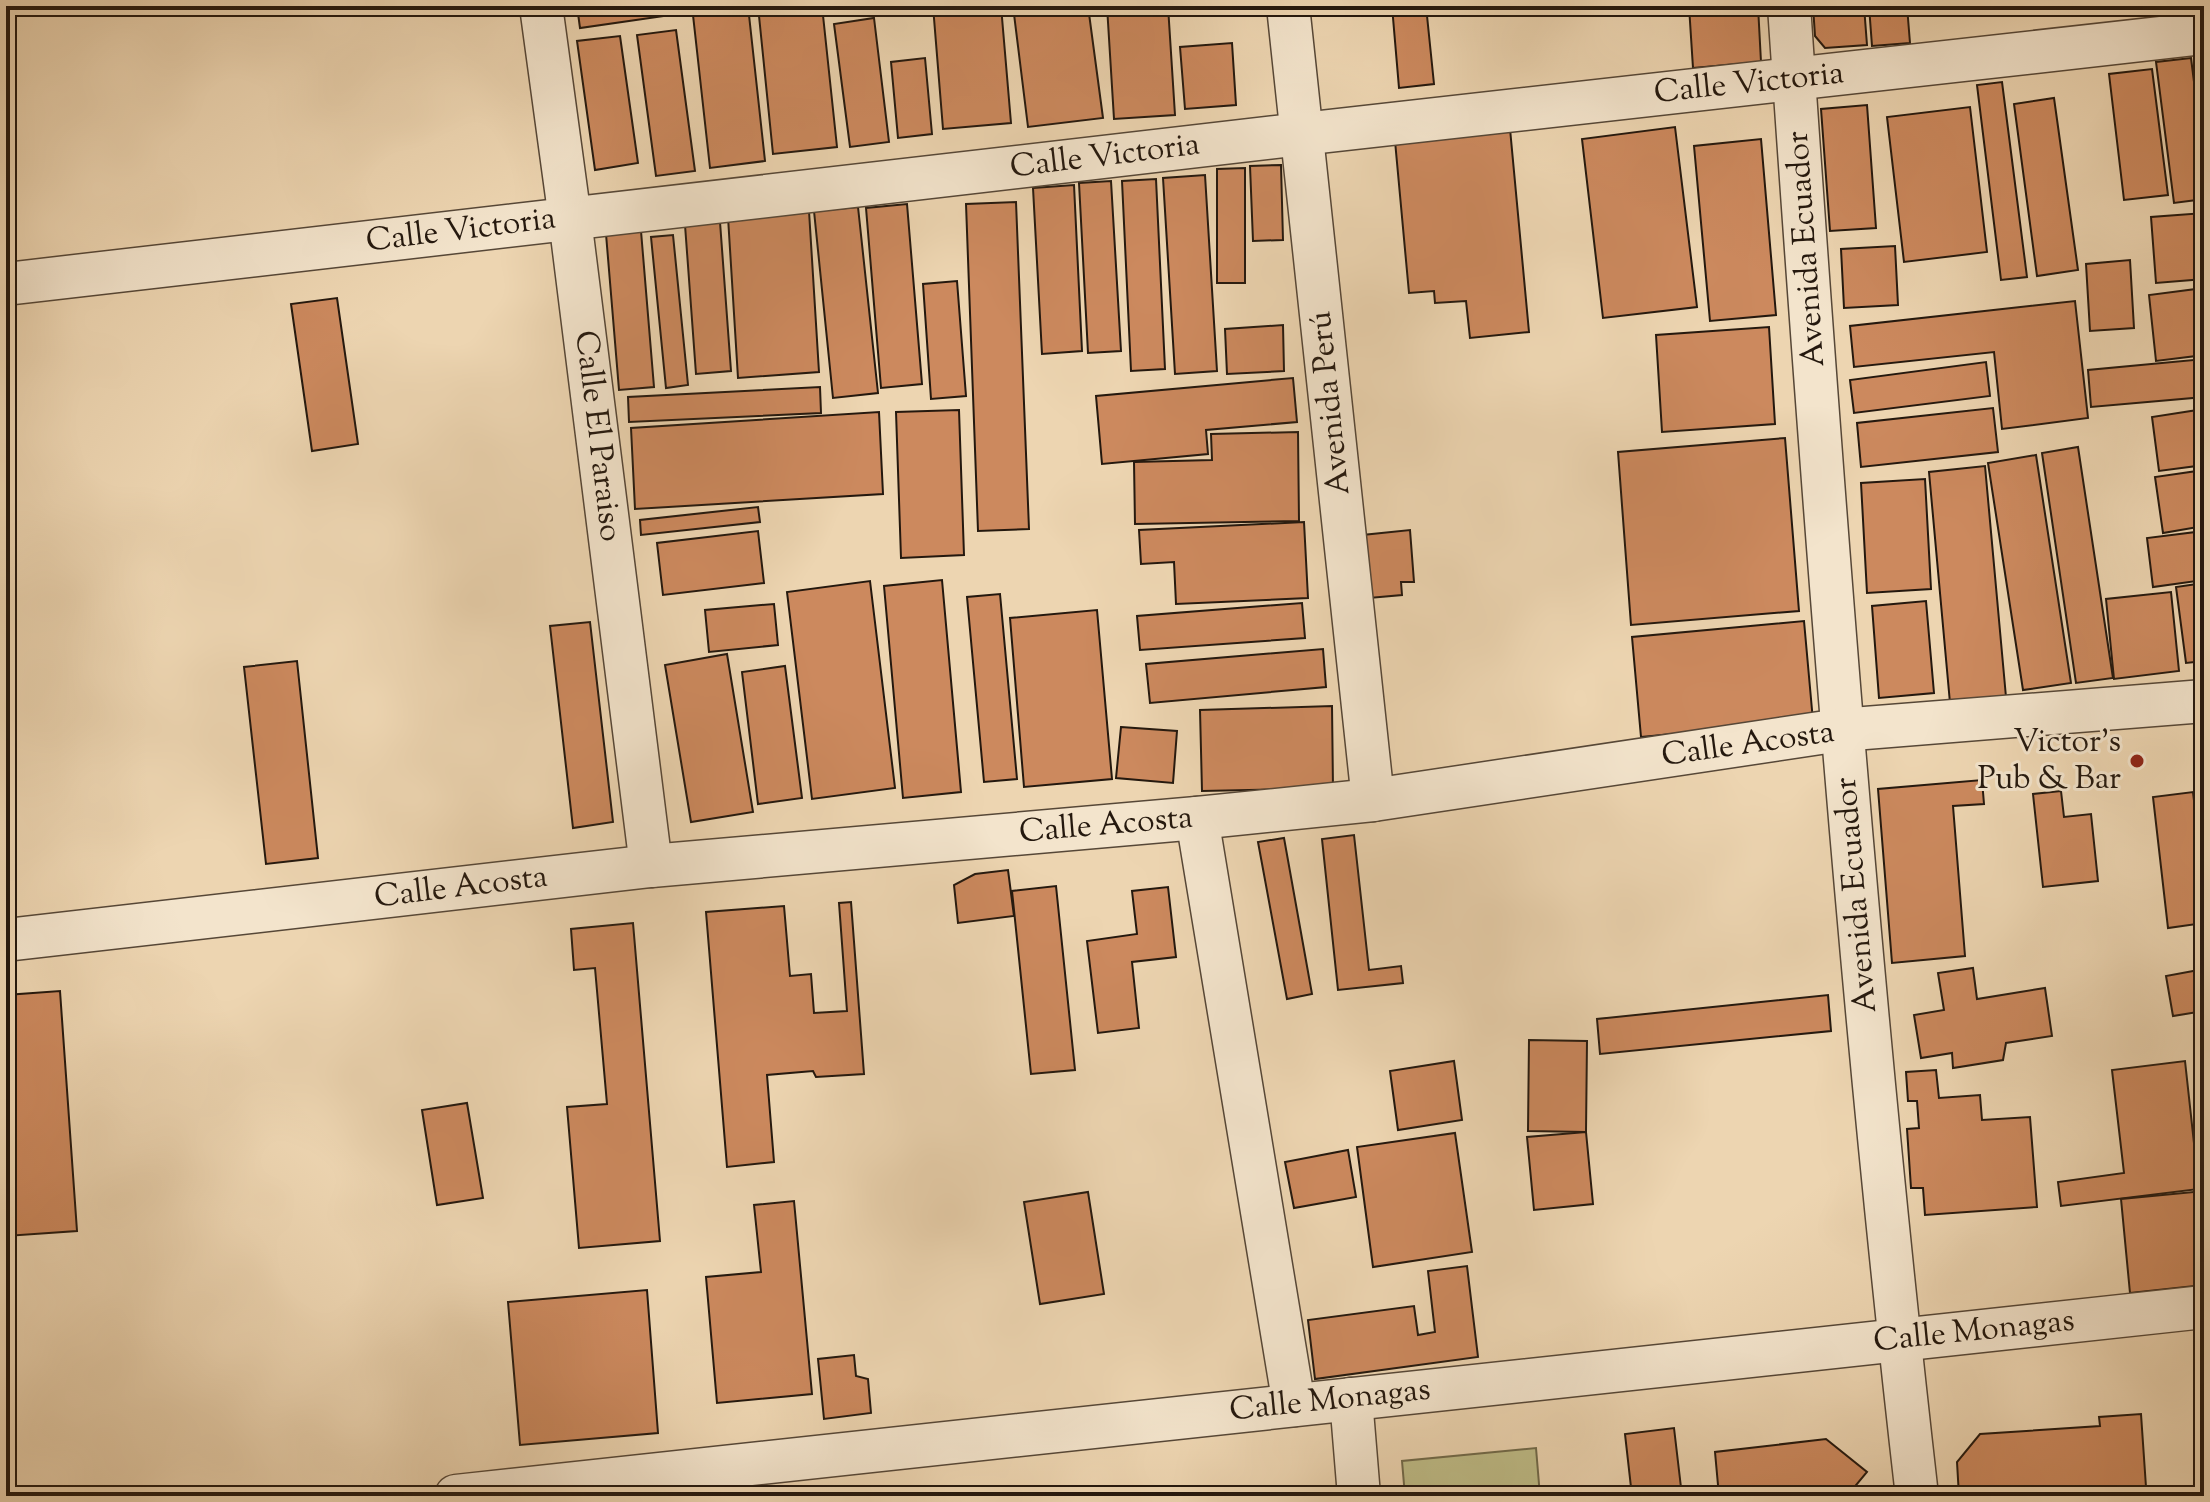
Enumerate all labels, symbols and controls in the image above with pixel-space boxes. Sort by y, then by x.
street label: Calle Victoria [1652,51,1847,117]
street label: Calle Victoria [1007,123,1203,191]
street label: Avenida Ecuador [1776,130,1838,368]
street label: Calle Victoria [363,197,559,265]
street label: Avenida Perú [1298,309,1364,497]
street label: Calle El Paraiso [561,328,633,544]
street label: Calle Acosta [1659,710,1838,780]
place label: Victor's Pub & Bar [1977,720,2121,803]
marker: Victor's Pub & Bar [2128,752,2146,770]
street label: Avenida Ecuador [1824,775,1890,1015]
street label: Calle Acosta [1017,795,1195,856]
street label: Calle Acosta [372,855,550,921]
street label: Calle Monagas [1871,1299,2077,1365]
street label: Calle Monagas [1227,1368,1433,1434]

